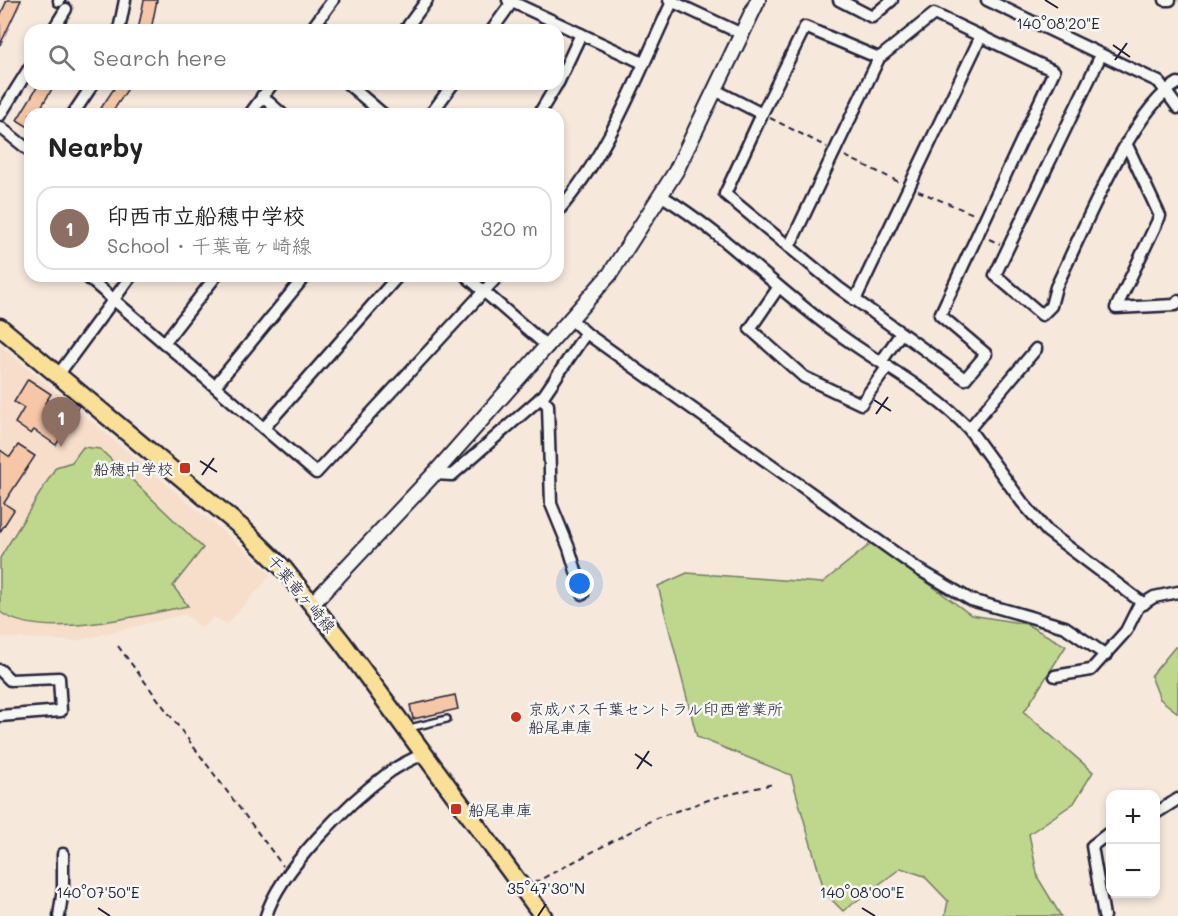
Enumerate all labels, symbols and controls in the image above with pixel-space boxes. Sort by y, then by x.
text: 140°08'20"E [1016,13,1100,33]
search box [24,24,564,90]
icon: search [45,41,78,74]
text: Search here [93,43,227,72]
text: Nearby [48,130,143,164]
text: 印西市立船穂中学校 [107,201,305,230]
text: 1 [65,215,74,241]
text: 320 m [480,215,538,241]
text: School · 千葉竜ヶ崎線 [107,232,312,258]
pin: 1 [42,398,80,447]
place label: 船穂中学校 [93,458,173,479]
marker: 船穂中学校 [178,461,192,475]
street label: 千葉竜ヶ崎線 [263,549,341,637]
your location [565,569,594,598]
place label: 京成バス千葉セントラル印西営業所 船尾車庫 [528,698,783,737]
marker: 京成バス千葉セントラル印西営業所 船尾車庫 [509,710,523,724]
map controls [1106,790,1160,898]
button: + [1106,790,1160,844]
place label: 船尾車庫 [468,799,532,820]
marker: 船尾車庫 [449,802,463,816]
button: − [1106,844,1160,898]
text: 35°47'30"N [507,878,585,898]
text: 140°07'50"E [56,882,140,902]
text: 140°08'00"E [820,882,905,902]

